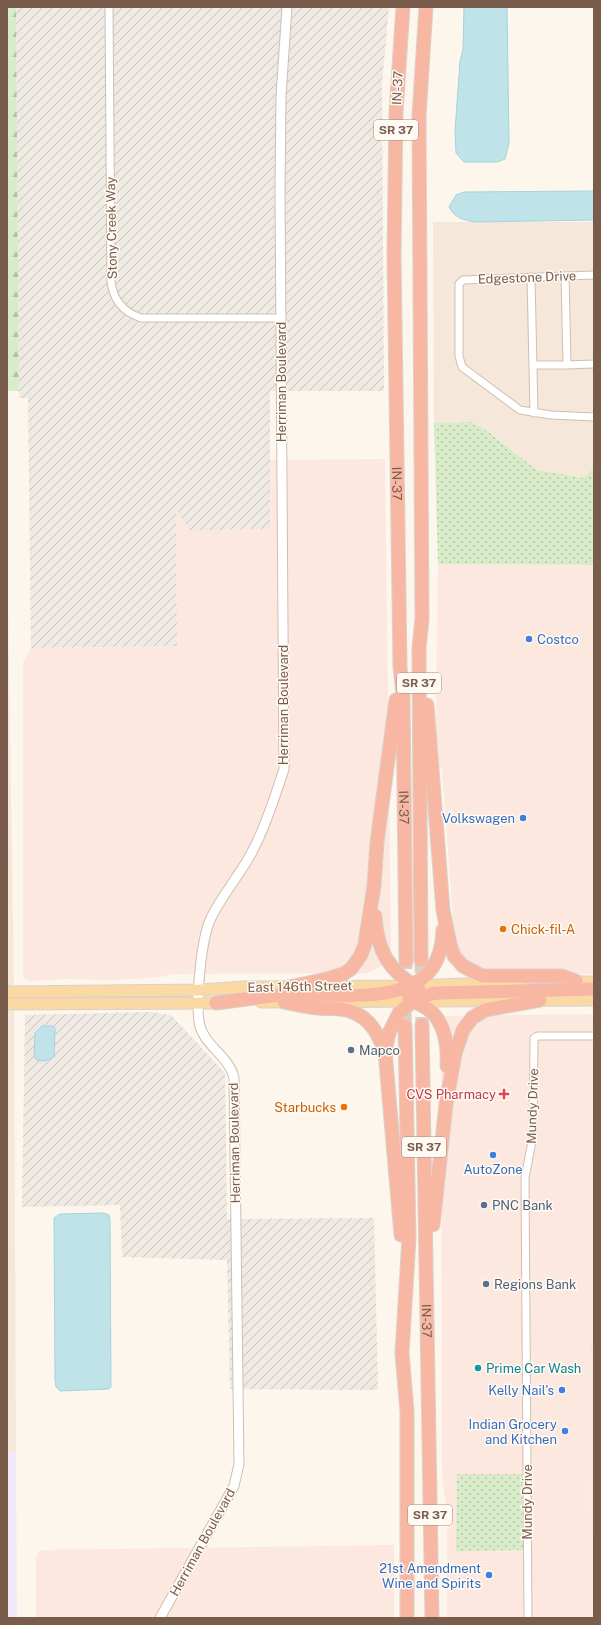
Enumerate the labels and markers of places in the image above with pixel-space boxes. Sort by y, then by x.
place label: Costco [537,632,579,647]
marker: Costco [524,634,534,644]
place label: Volkswagen [442,811,515,826]
marker: Volkswagen [518,813,528,823]
place label: Chick-fil-A [511,922,575,937]
marker: Chick-fil-A [498,924,508,934]
place label: Mapco [359,1043,400,1058]
marker: Mapco [346,1045,356,1055]
place label: CVS Pharmacy [406,1087,496,1102]
marker: CVS Pharmacy [499,1089,509,1099]
place label: Starbucks [274,1100,336,1115]
marker: Starbucks [339,1102,349,1112]
marker: AutoZone [488,1150,498,1160]
place label: AutoZone [463,1162,523,1177]
place label: PNC Bank [492,1198,553,1213]
marker: PNC Bank [479,1200,489,1210]
place label: Regions Bank [494,1277,576,1292]
marker: Regions Bank [481,1279,491,1289]
place label: Prime Car Wash [486,1361,581,1376]
marker: Prime Car Wash [473,1363,483,1373]
place label: Kelly Nail's [488,1383,554,1398]
marker: Kelly Nail's [557,1385,567,1395]
place label: Indian Grocery and Kitchen [468,1417,557,1447]
marker: Indian Grocery and Kitchen [560,1426,570,1436]
place label: 21st Amendment Wine and Spirits [379,1561,481,1591]
marker: 21st Amendment Wine and Spirits [484,1570,494,1580]

